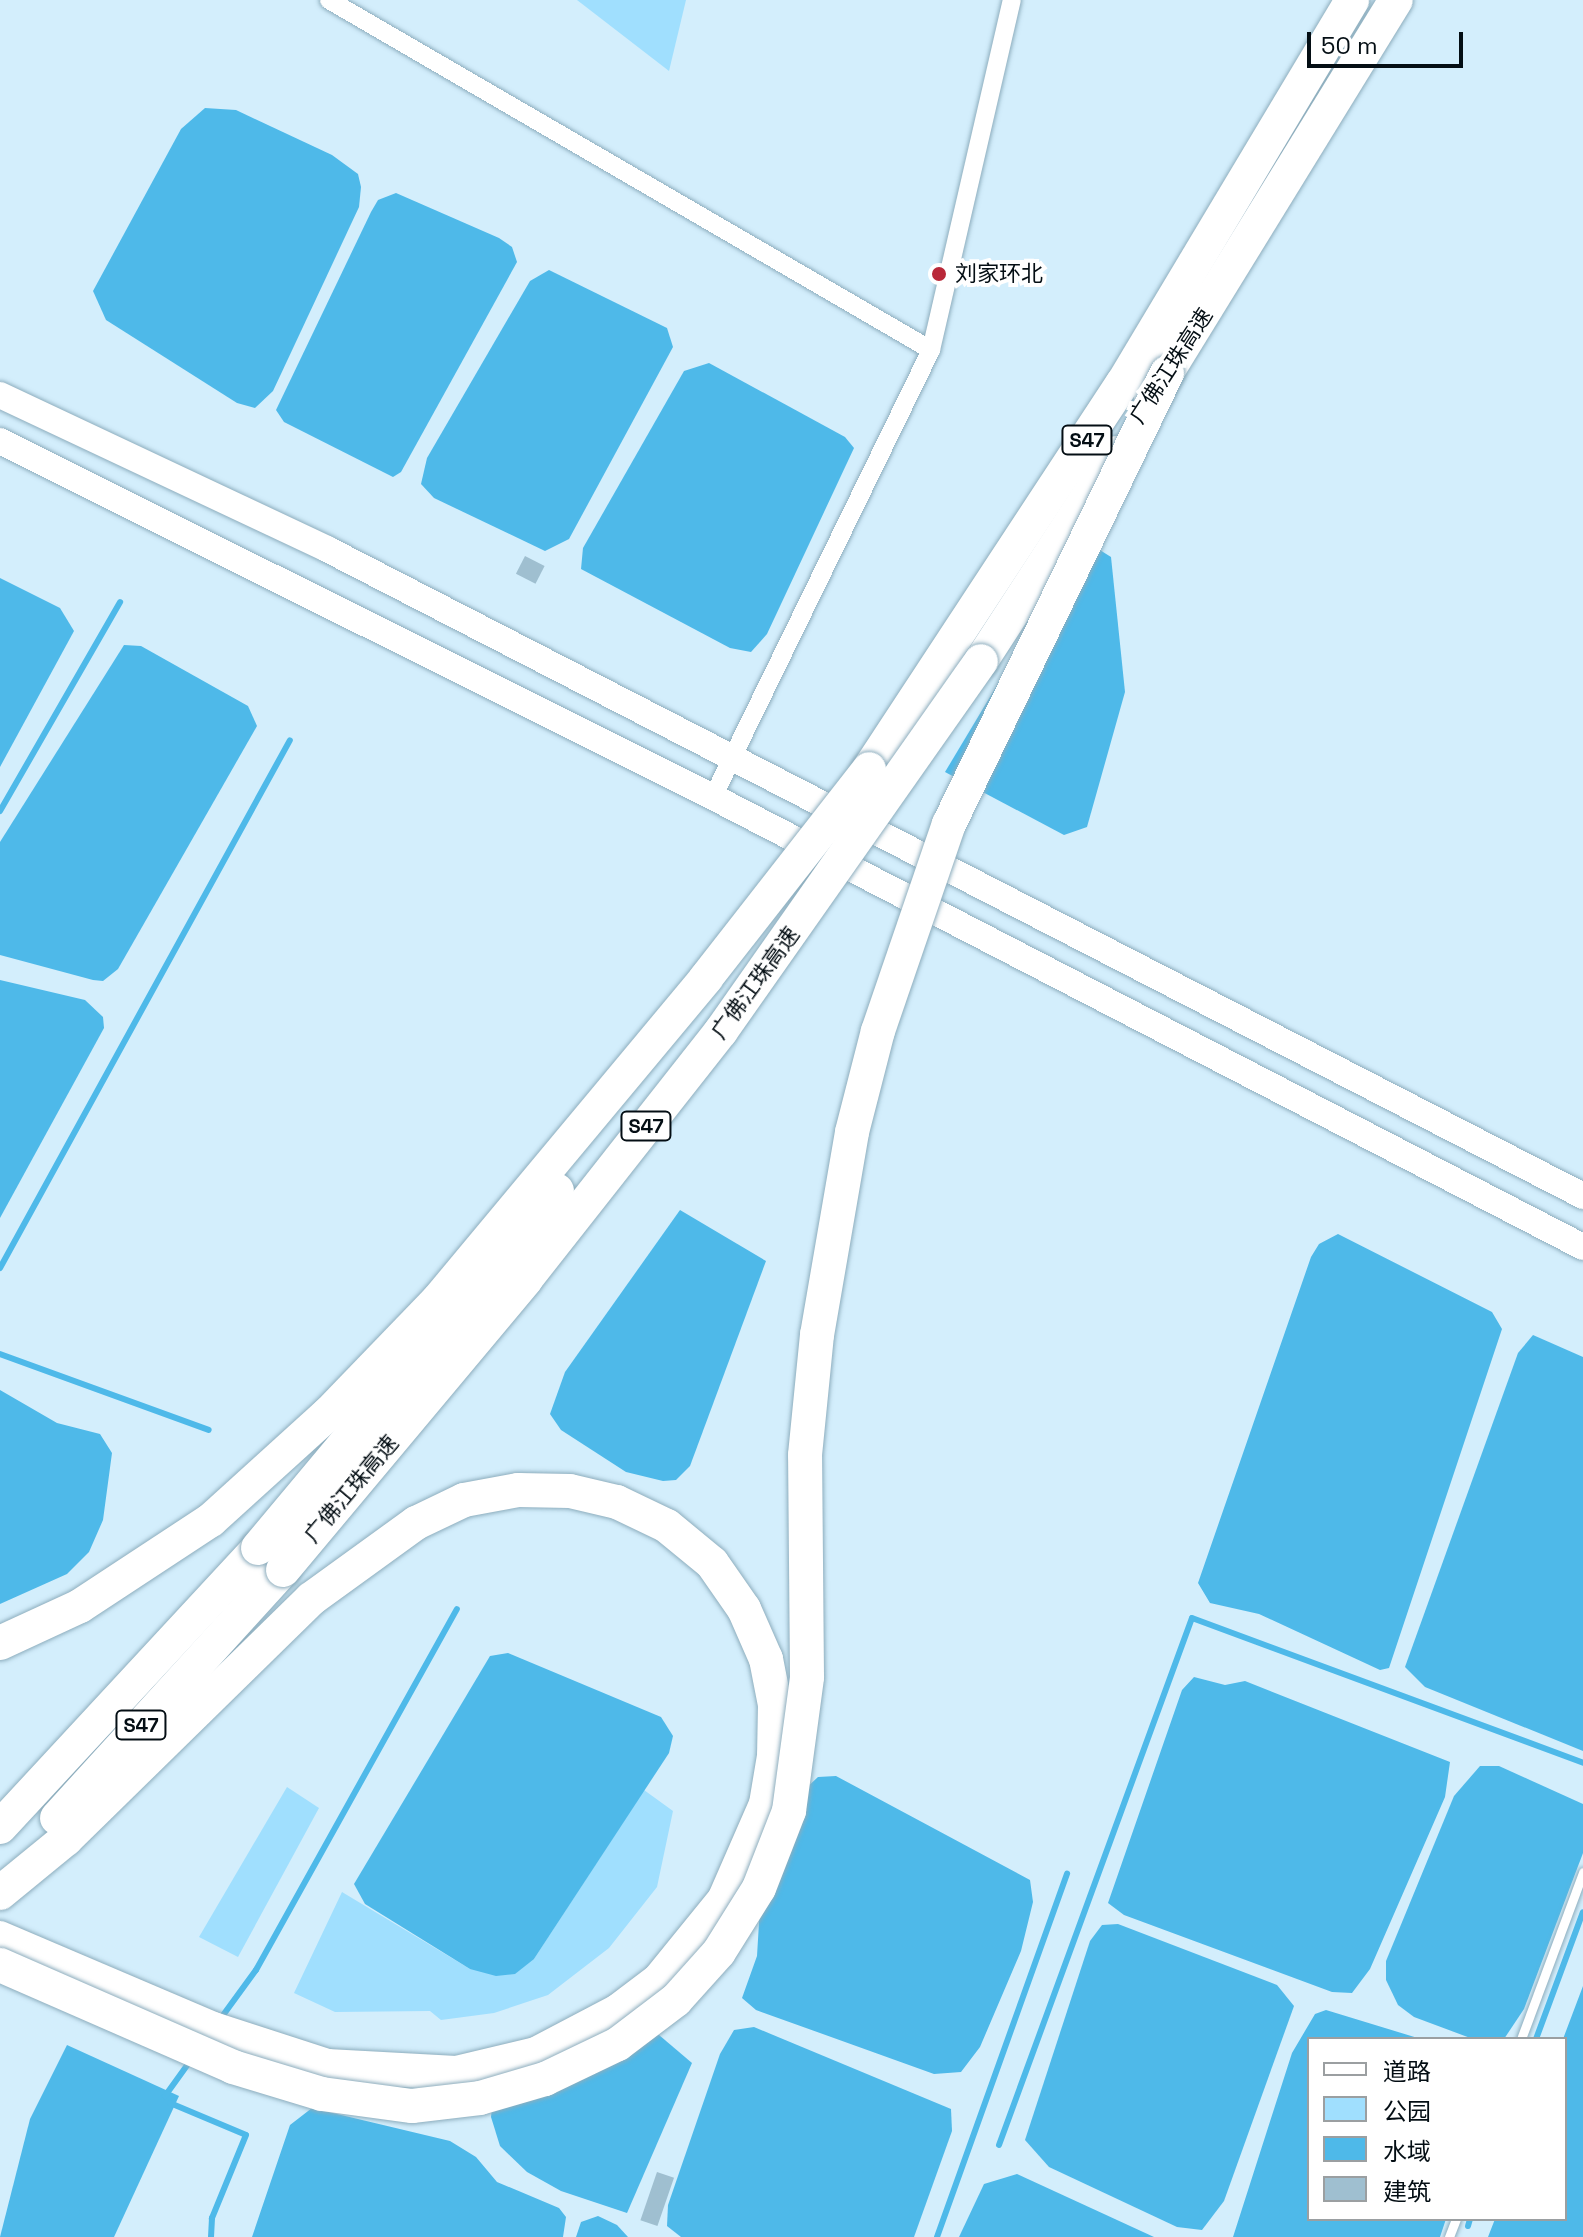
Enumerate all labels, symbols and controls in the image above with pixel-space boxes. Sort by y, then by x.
scale bar [1311,16,1467,66]
text: 50 m [1321,30,1378,61]
place label: 刘家环北 [955,261,1043,287]
marker: 刘家环北 [930,265,948,283]
street label: 广佛江珠高速 [1124,303,1218,429]
road number: S47 [1061,424,1113,456]
street label: 广佛江珠高速 [706,922,804,1044]
road number: S47 [620,1110,672,1142]
street label: 广佛江珠高速 [298,1430,404,1548]
road number: S47 [115,1709,167,1741]
legend [1307,2037,1567,2221]
text: 道路 [1383,2056,1431,2087]
text: 公园 [1383,2096,1431,2127]
text: 水域 [1383,2136,1431,2167]
text: 建筑 [1383,2176,1431,2207]

